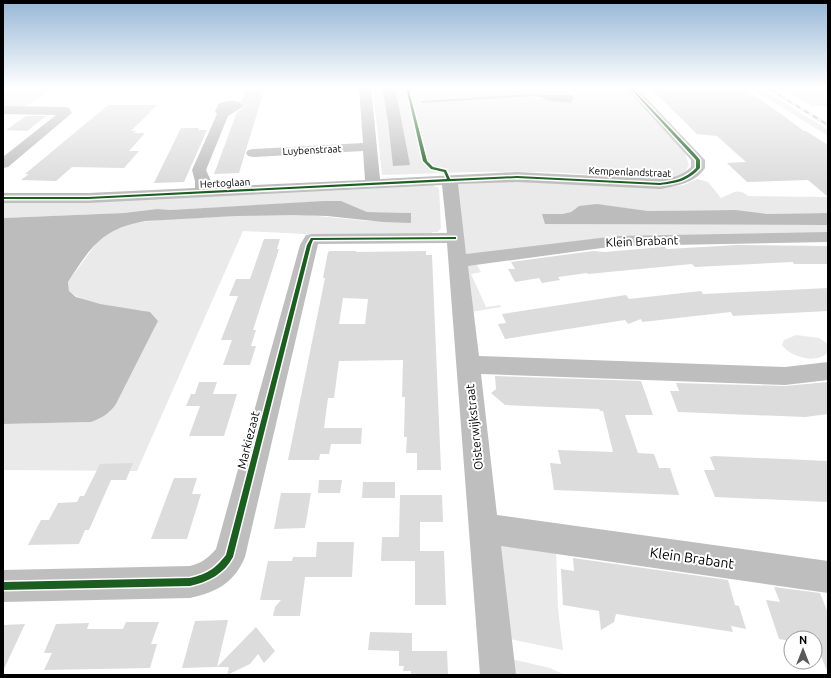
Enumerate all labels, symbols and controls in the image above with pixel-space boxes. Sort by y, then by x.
street label: Luybenstraat [282,143,342,157]
street label: Kempenlandstraat [588,165,672,179]
street label: Hertoglaan [200,176,250,190]
street label: Klein Brabant [605,233,679,249]
street label: Oisterwijkstraat [463,383,485,471]
street label: Markiezaat [235,409,262,470]
street label: Klein Brabant [649,544,736,572]
north arrow [783,630,823,670]
text: N [799,634,807,646]

